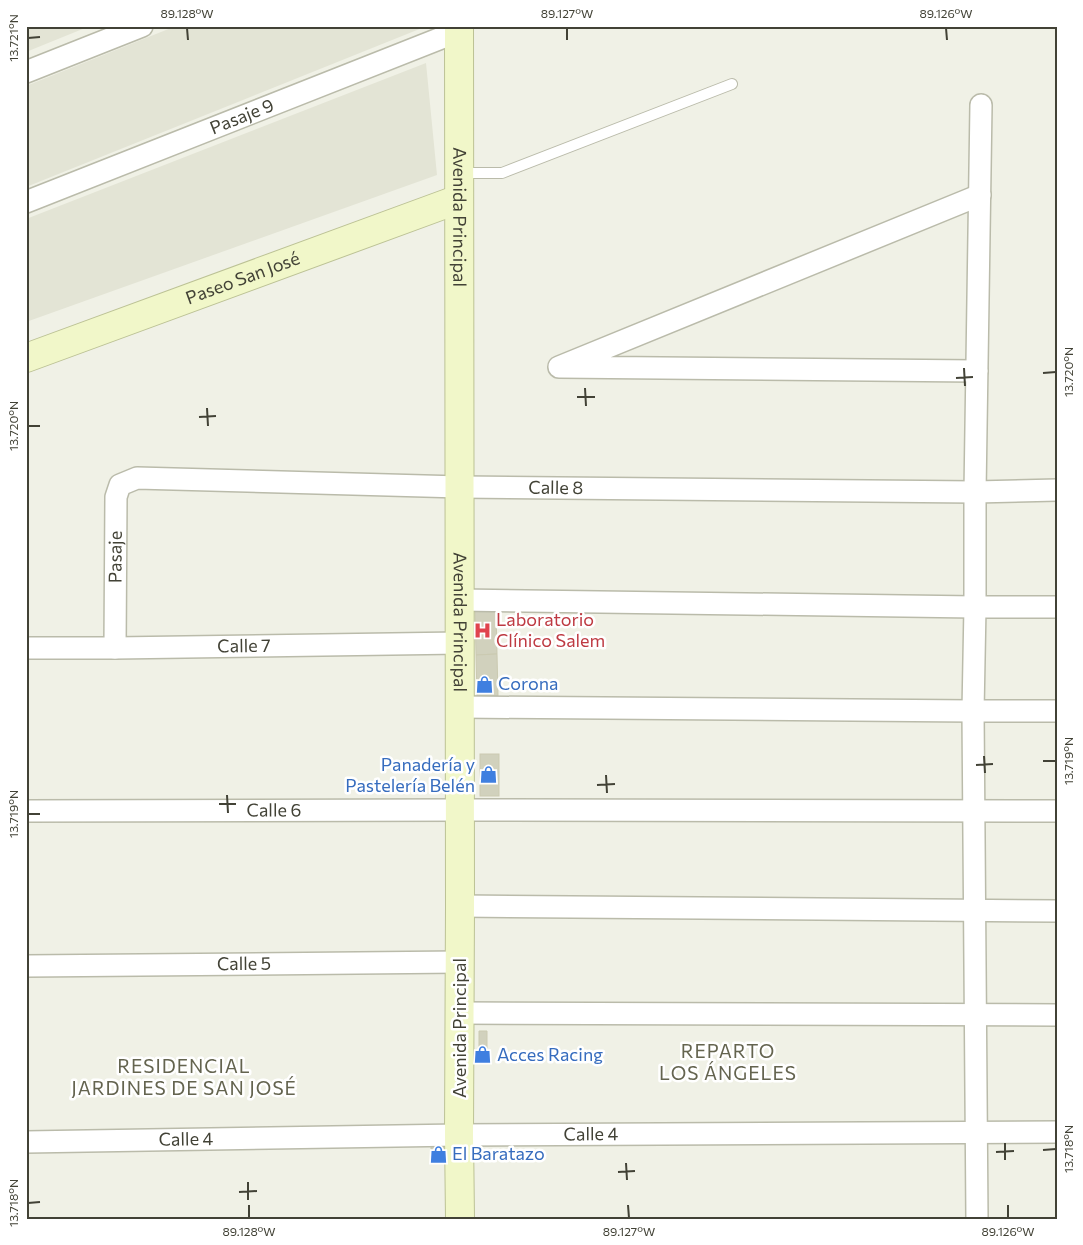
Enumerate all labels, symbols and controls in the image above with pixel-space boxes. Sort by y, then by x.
text: 89.128°W [160,6,214,20]
text: 89.127°W [541,6,593,20]
text: 89.126°W [919,6,973,20]
text: 13.721°N [6,14,20,62]
street label: Pasaje 9 [206,93,277,138]
street label: Avenida Principal [449,147,471,287]
street label: Paseo San José [182,246,303,308]
text: 13.720°N [1061,347,1075,397]
text: 13.720°N [6,401,20,451]
street label: Calle 8 [528,476,583,498]
street label: Pasaje [103,531,126,583]
street label: Avenida Principal [450,552,472,692]
place label: Laboratorio Clínico Salem [496,608,605,651]
hospital icon: Laboratorio Clínico Salem [472,620,492,640]
street label: Calle 7 [217,634,271,657]
place label: Corona [498,672,558,694]
shop icon: Corona [474,674,494,694]
text: 13.719°N [1061,737,1075,785]
place label: Panadería y Pastelería Belén [345,753,475,796]
shop icon: Panadería y Pastelería Belén [479,765,499,785]
text: 13.719°N [6,790,20,838]
street label: Calle 6 [247,798,301,820]
street label: Calle 5 [217,952,271,974]
street label: Avenida Principal [448,958,470,1098]
district label: REPARTO LOS ÁNGELES [659,1039,797,1084]
place label: Acces Racing [497,1043,603,1065]
shop icon: Acces Racing [473,1045,493,1065]
district label: RESIDENCIAL JARDINES DE SAN JOSÉ [71,1054,297,1099]
street label: Calle 4 [564,1122,619,1144]
text: 13.718°N [1061,1125,1075,1173]
street label: Calle 4 [158,1127,214,1150]
place label: El Baratazo [452,1142,545,1164]
shop icon: El Baratazo [428,1144,448,1164]
text: 13.718°N [6,1179,20,1227]
text: 89.128°W [222,1224,276,1238]
text: 89.127°W [603,1224,655,1238]
text: 89.126°W [981,1224,1035,1238]

